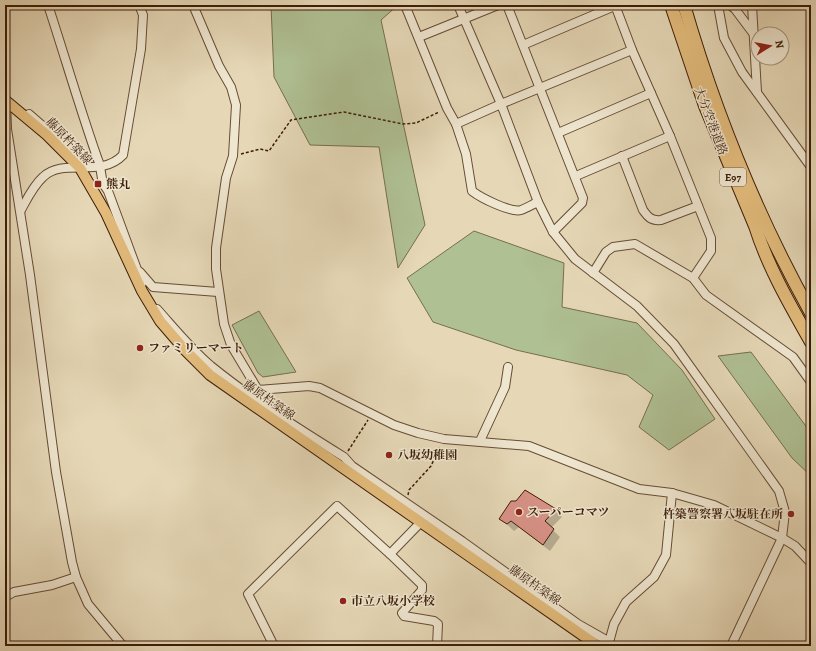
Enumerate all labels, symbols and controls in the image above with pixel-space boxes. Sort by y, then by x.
north arrow [750,26,790,66]
text: N [771,39,787,50]
street label: 大分空港道路 [691,85,731,157]
street label: 藤原杵築線 [42,114,96,168]
road number: E97 [720,168,746,186]
place label: 熊丸 [106,176,130,192]
marker: 熊丸 [93,179,103,189]
place label: ファミリーマート [148,340,244,356]
marker: ファミリーマート [135,343,145,353]
street label: 藤原杵築線 [240,376,298,424]
place label: 八坂幼稚園 [397,447,457,463]
marker: 八坂幼稚園 [384,450,394,460]
place label: スーパーコマツ [527,504,609,520]
place label: 杵築警察署八坂駐在所 [663,506,783,522]
marker: スーパーコマツ [514,507,524,517]
marker: 杵築警察署八坂駐在所 [786,509,796,519]
street label: 藤原杵築線 [506,561,564,609]
place label: 市立八坂小学校 [351,593,435,609]
marker: 市立八坂小学校 [338,596,348,606]

